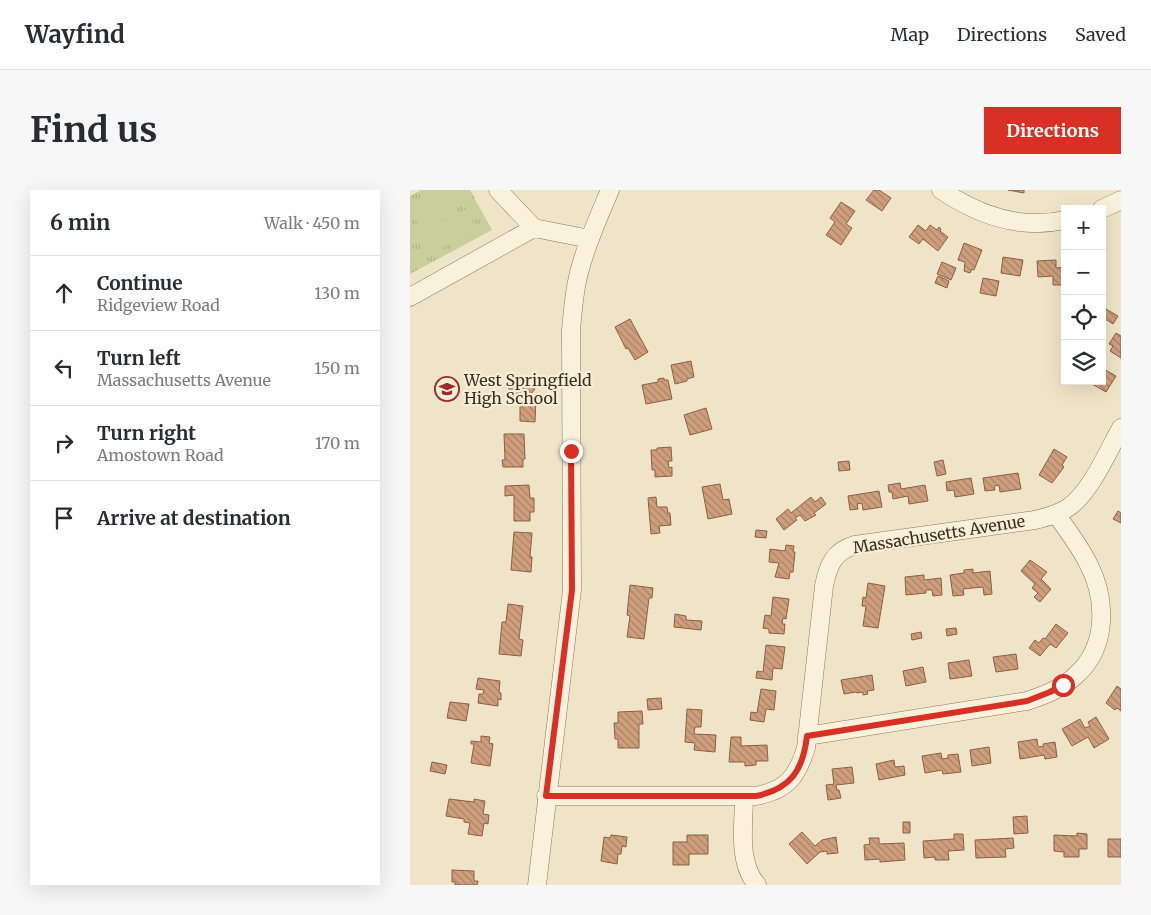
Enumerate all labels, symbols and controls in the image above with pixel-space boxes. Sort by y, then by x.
text: Wayfind [25,19,125,50]
text: Map [891,23,929,46]
text: Directions [957,23,1047,46]
text: Saved [1075,23,1126,46]
button: Directions [984,107,1121,154]
text: Find us [30,108,157,152]
map controls [1061,205,1106,385]
button: + [1061,205,1106,250]
text: 6 min [50,209,110,236]
text: Walk · 450 m [264,213,360,233]
button: − [1061,250,1106,295]
text: Continue [97,271,183,295]
icon: ahead [50,279,78,307]
text: 130 m [314,283,360,303]
text: Ridgeview Road [97,295,220,315]
button: locate [1061,295,1106,340]
button: layers [1061,340,1106,385]
text: Turn left [97,346,181,370]
icon: left [50,354,78,382]
text: 150 m [314,358,360,378]
text: Massachusetts Avenue [97,370,271,390]
place label: West Springfield High School [463,370,592,408]
school or university icon: West Springfield High School [434,376,460,402]
text: Turn right [97,421,196,445]
icon: right [50,429,78,457]
text: 170 m [315,433,360,453]
route end [560,440,583,463]
text: Amostown Road [97,445,224,465]
icon: arrive [50,504,78,532]
text: Arrive at destination [97,506,291,530]
street label: Massachusetts Avenue [852,511,1026,557]
route start [1052,674,1075,697]

